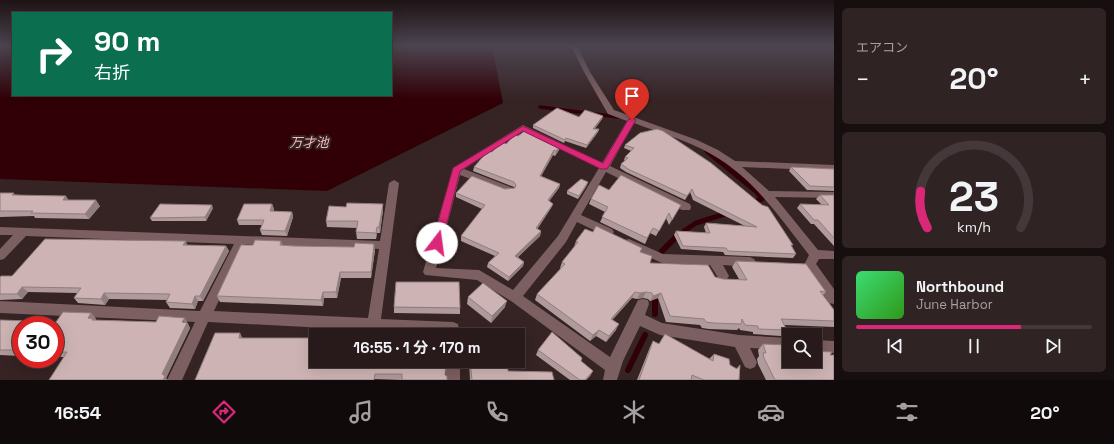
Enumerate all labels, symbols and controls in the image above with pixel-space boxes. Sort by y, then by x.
text: 90 m [94,23,160,59]
icon: right [28,28,80,80]
text: エアコン [856,39,908,56]
text: 20° [949,59,999,98]
text: 右折 [94,61,130,84]
text: − [856,65,870,93]
text: + [1078,65,1092,93]
pin [615,79,649,120]
icon: arrive [621,85,643,107]
water label: 万才池 [289,134,330,151]
text: 23 [949,170,999,223]
text: km/h [957,218,991,236]
position arrow [416,222,458,264]
text: Northbound [916,277,1004,296]
text: June Harbor [916,296,993,313]
speed limit sign: 30 [12,316,64,368]
map controls [782,328,822,368]
button: search [782,328,822,368]
icon: previous [884,335,906,357]
icon: pause [963,335,985,357]
icon: next [1042,335,1064,357]
text: 16:55 · 1 分 · 170 m [353,338,481,357]
icon: directions [210,398,238,426]
icon: music [347,398,375,426]
icon: phone [483,398,511,426]
icon: climate [620,398,648,426]
icon: car [757,398,785,426]
icon: filters [893,398,921,426]
text: 16:54 [54,401,101,424]
text: 20° [1030,401,1060,424]

